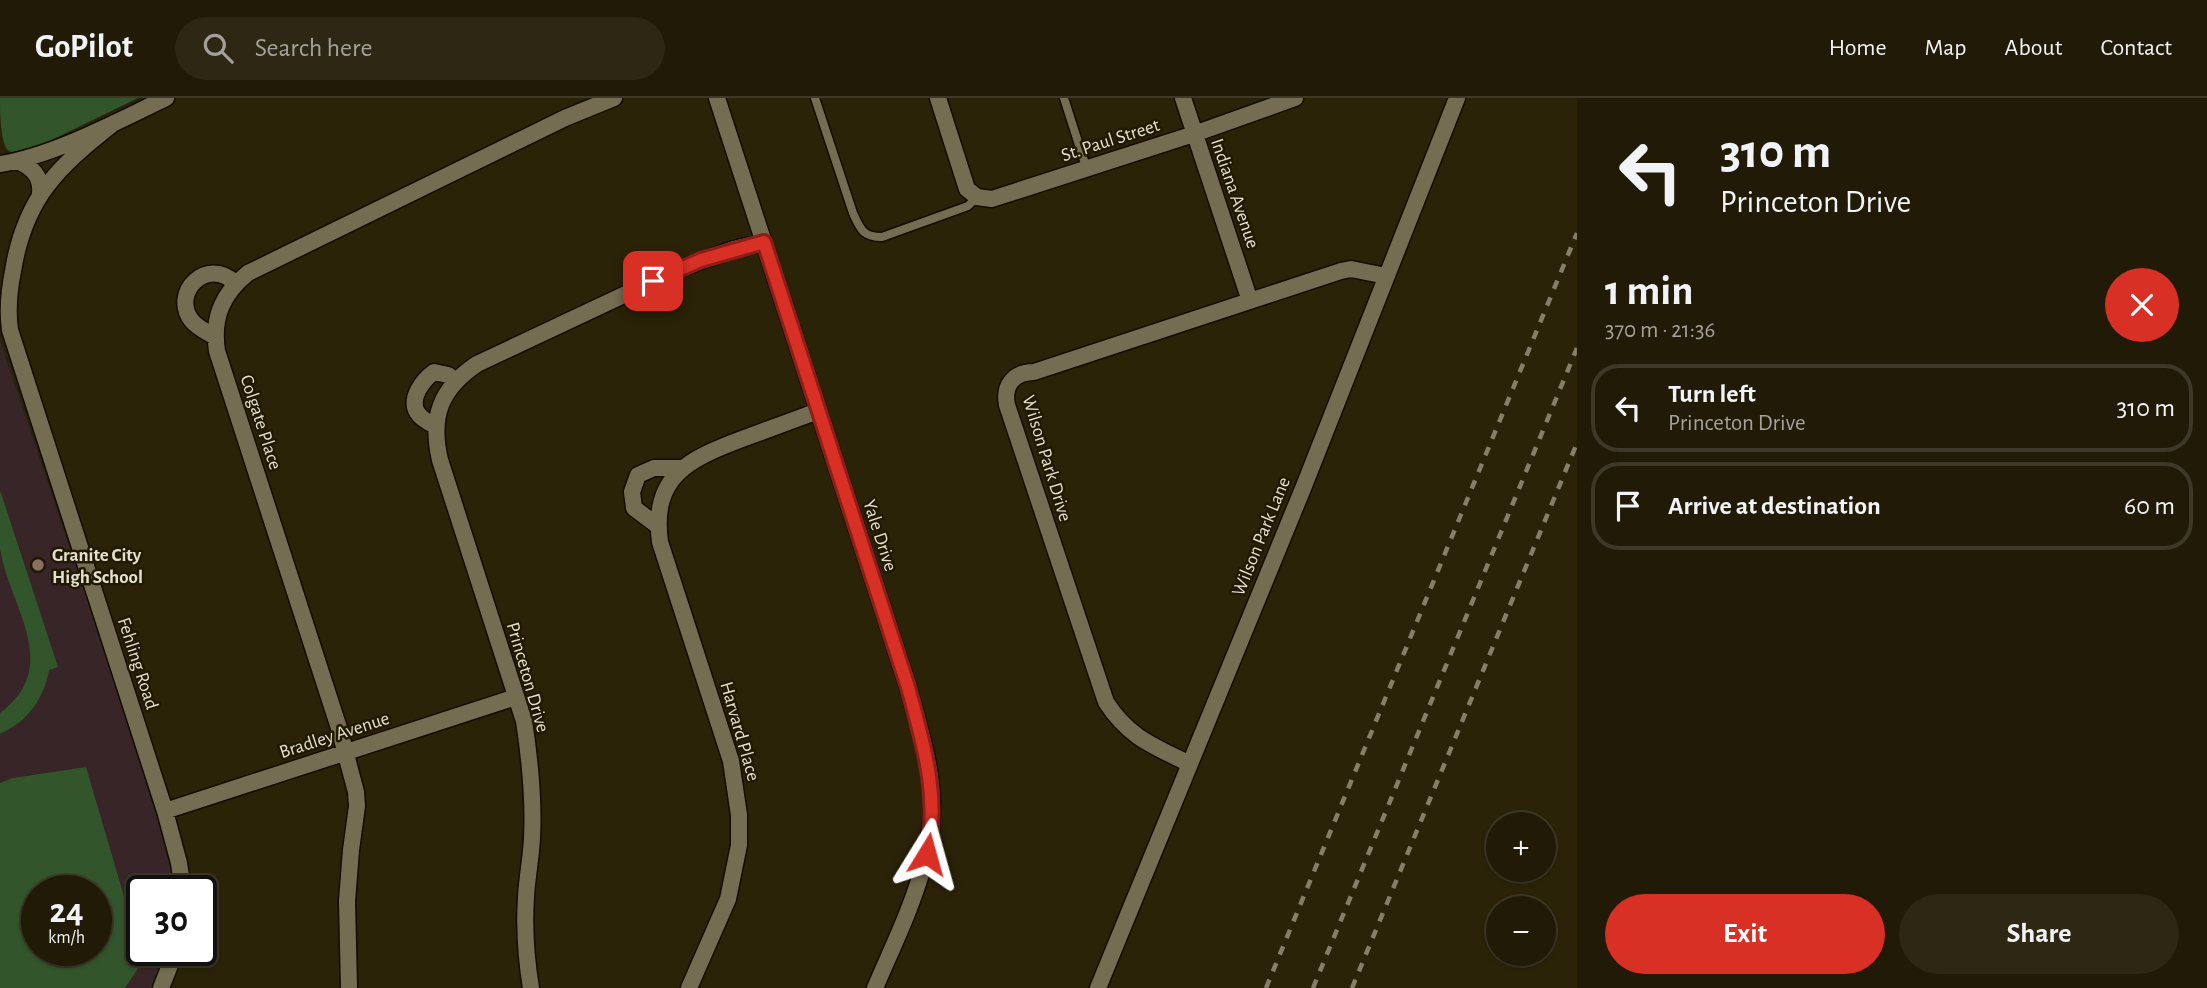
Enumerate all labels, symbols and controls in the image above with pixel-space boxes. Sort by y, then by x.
search box [175,17,665,80]
icon: search [199,29,237,67]
text: GoPilot [35,31,133,64]
text: Search here [255,35,372,61]
text: Home [1829,36,1887,60]
text: Map [1925,36,1967,60]
text: About [2005,36,2062,60]
text: Contact [2100,36,2172,60]
street label: St. Paul Street [1059,116,1162,165]
icon: left [1605,126,1696,217]
text: 310 m [1720,128,1831,177]
street label: Indiana Avenue [1207,136,1262,251]
text: Princeton Drive [1720,186,1911,218]
pin [623,251,683,311]
icon: arrive [634,262,672,300]
button: close [2105,268,2179,342]
text: 1 min [1605,270,1694,312]
text: 370 m · 21:36 [1605,319,1715,342]
street label: Colgate Place [236,373,285,472]
text: Turn left [1668,381,1756,407]
icon: left [1609,389,1647,427]
street label: Wilson Park Drive [1018,393,1075,524]
text: 310 m [2117,395,2175,421]
text: Princeton Drive [1668,412,1806,435]
street label: Wilson Park Lane [1229,474,1294,599]
icon: arrive [1609,487,1647,525]
text: Arrive at destination [1668,493,1881,519]
text: 60 m [2124,493,2175,519]
street label: Yale Drive [859,497,900,573]
place label: Granite City High School [52,546,143,587]
marker: Granite City High School [30,557,46,573]
street label: Fehling Road [114,615,161,712]
street label: Princeton Drive [503,620,552,735]
street label: Harvard Place [716,680,763,783]
street label: Bradley Avenue [277,709,392,762]
map controls [1486,812,1556,966]
button: + [1486,812,1556,882]
position arrow [890,817,964,891]
speed limit sign: 30 [126,875,217,966]
text: 24 [49,894,84,929]
button: Exit [1605,894,1885,974]
button: Share [1899,894,2179,974]
button: − [1486,896,1556,966]
text: km/h [48,929,85,947]

